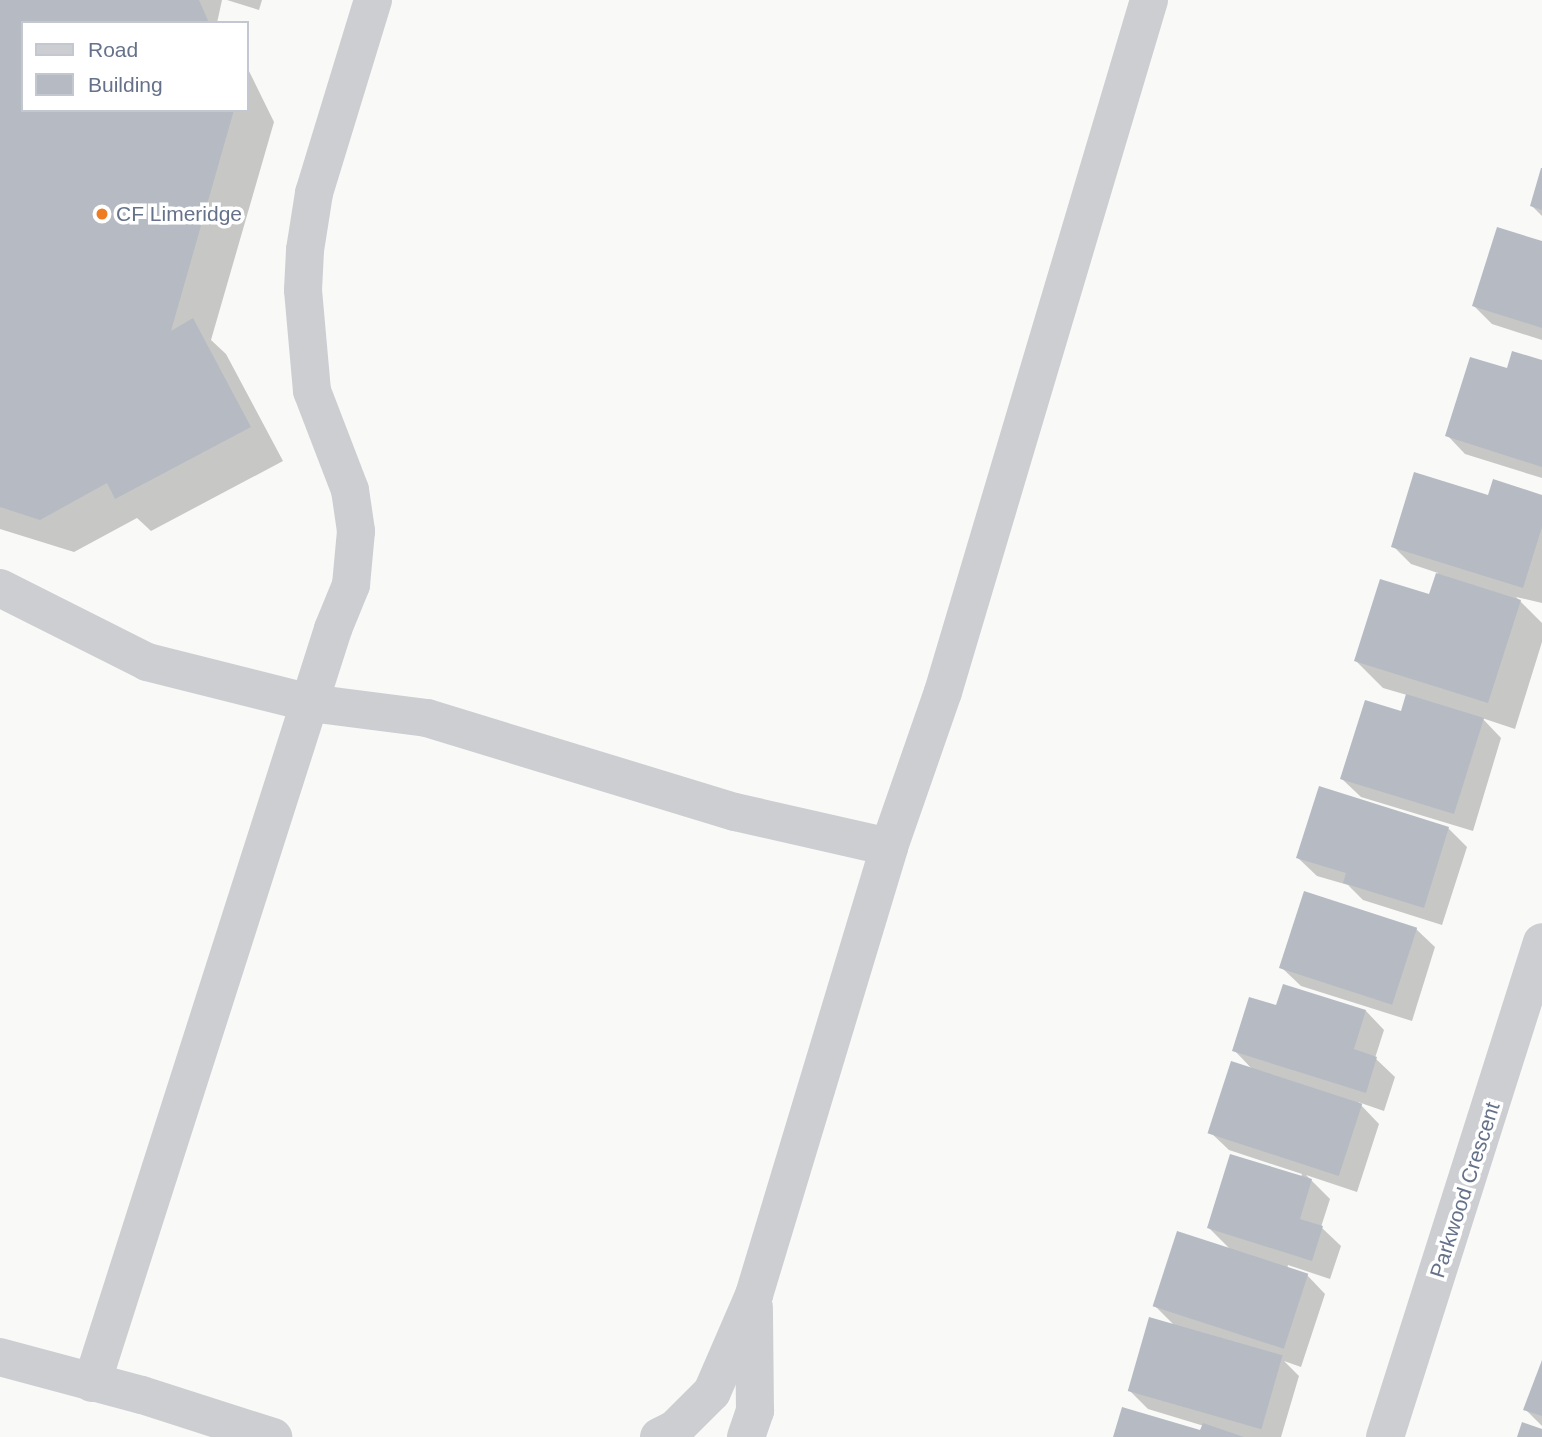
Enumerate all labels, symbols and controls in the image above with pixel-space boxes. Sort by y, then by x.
legend [21,21,248,112]
text: Road [88,38,138,61]
text: Building [88,73,163,96]
place label: CF Limeridge [116,201,242,227]
marker: CF Limeridge [94,206,110,222]
street label: Parkwood Crescent [1425,1099,1505,1281]

